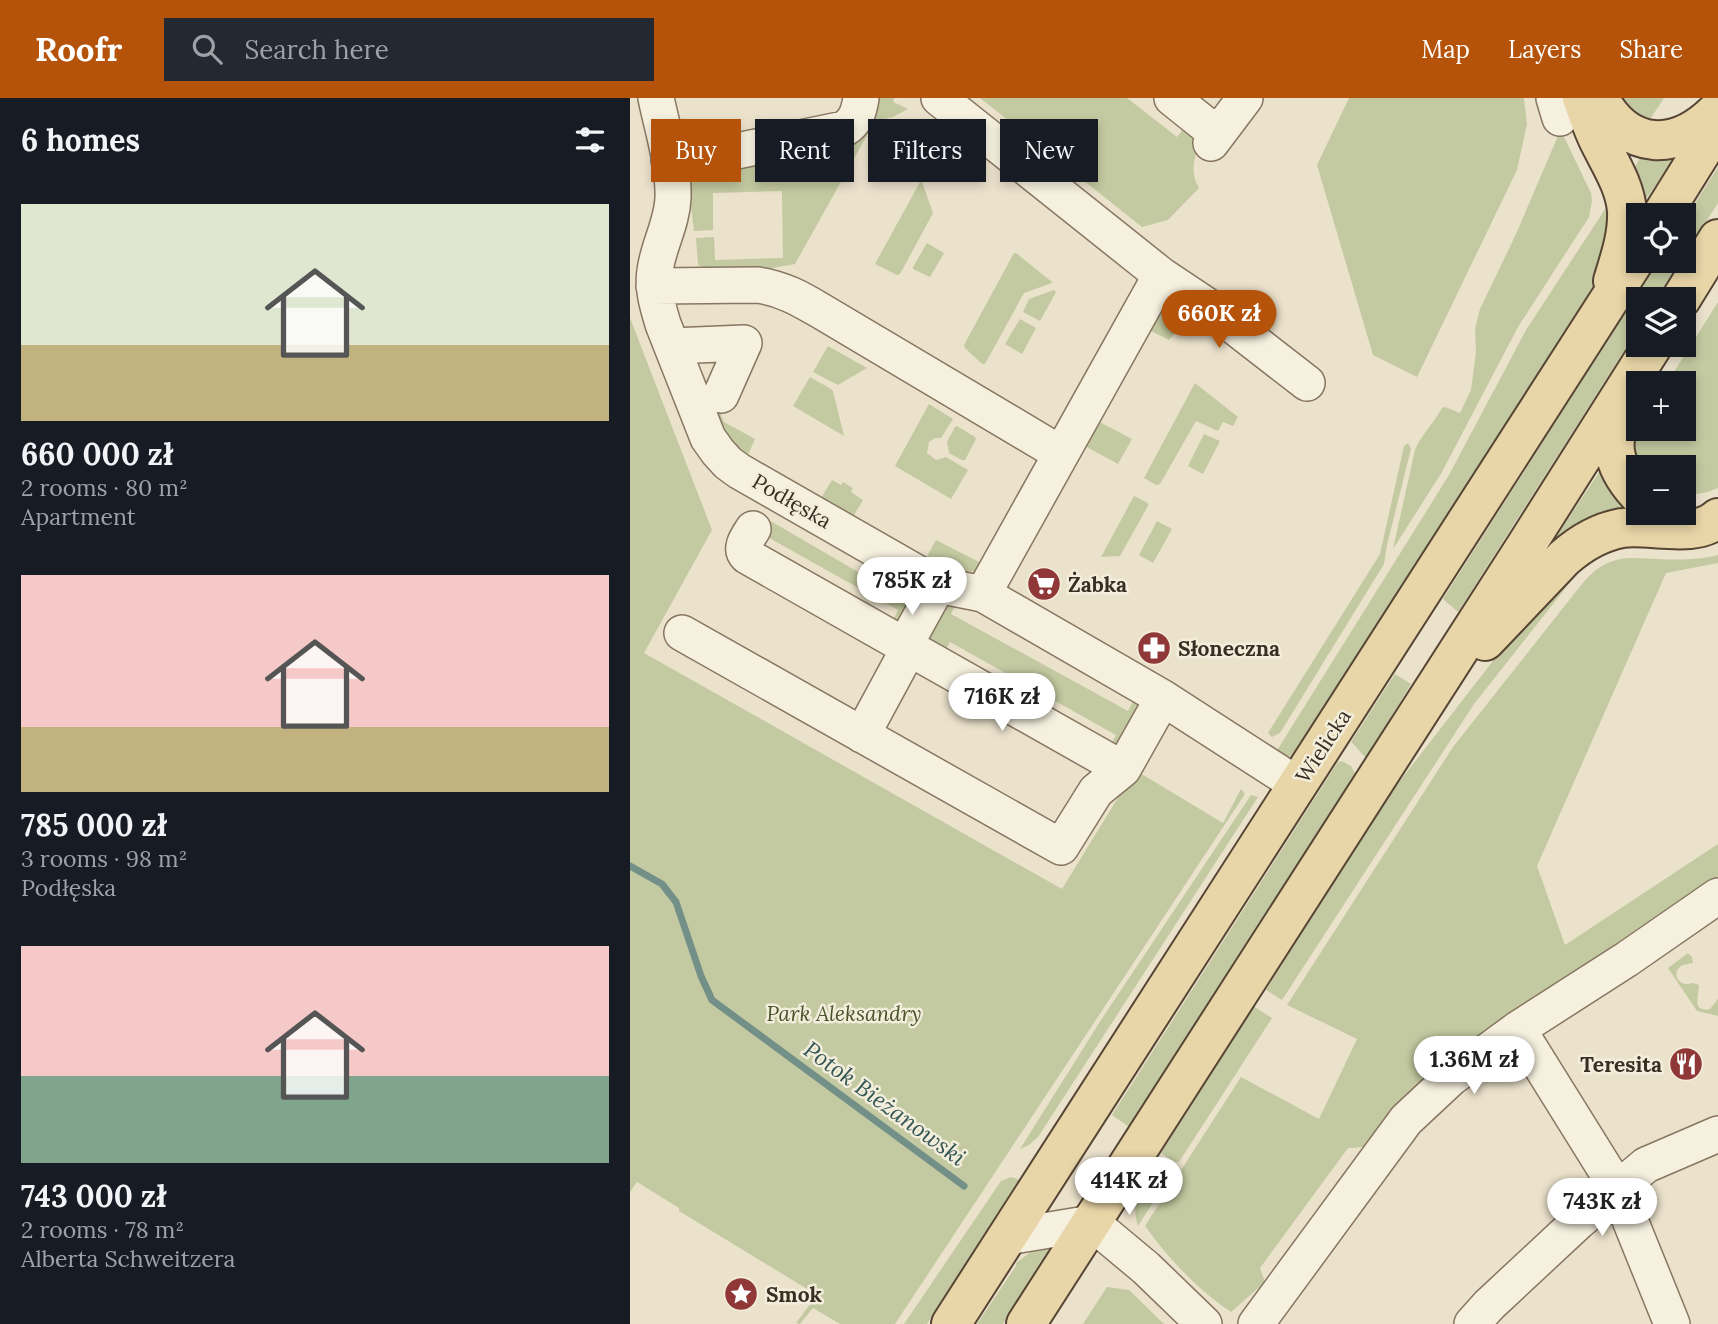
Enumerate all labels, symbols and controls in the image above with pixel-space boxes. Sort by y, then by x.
search box [164,18,654,81]
text: Roofr [35,28,122,70]
icon: search [188,30,226,68]
text: Search here [244,33,389,66]
text: Map [1421,34,1470,65]
text: Layers [1508,34,1581,65]
text: Share [1619,34,1683,65]
chip: Buy [651,119,741,182]
chip: Rent [755,119,854,182]
chip: Filters [868,119,986,182]
chip: New [1000,119,1098,182]
text: 6 homes [21,121,140,159]
icon: filters [571,121,609,159]
map controls [1626,203,1696,525]
button: locate [1626,203,1696,273]
icon: home [252,250,378,376]
button: layers [1626,287,1696,357]
pin: 660K zł [1154,290,1284,350]
text: 660K zł [1177,298,1261,327]
button: + [1626,371,1696,441]
text: 660 000 zł [21,435,173,473]
button: − [1626,455,1696,525]
street label: Podłęska [748,468,837,535]
text: 2 rooms · 80 m² [21,473,188,502]
text: Apartment [21,502,136,531]
pin: 785K zł [847,558,977,617]
text: 785K zł [873,565,951,594]
supermarket icon: Żabka [1025,565,1063,603]
place label: Żabka [1068,571,1127,598]
icon: home [252,621,378,747]
pharmacy icon: Słoneczna [1135,629,1173,667]
place label: Słoneczna [1178,635,1280,662]
pin: 716K zł [937,674,1067,733]
text: 716K zł [964,681,1040,710]
street label: Wielicka [1289,704,1357,788]
text: 785 000 zł [21,806,167,844]
text: 3 rooms · 98 m² [21,844,187,873]
text: Podłęska [21,873,116,902]
icon: home [252,992,378,1118]
park label: Park Aleksandry [766,1000,922,1027]
water label: Potok Bieżanowski [798,1034,972,1172]
pin: 1.36M zł [1402,1037,1546,1096]
text: 1.36M zł [1430,1044,1518,1073]
restaurant icon: Teresita [1667,1045,1705,1083]
place label: Teresita [1580,1051,1662,1078]
pin: 414K zł [1064,1158,1194,1217]
text: 414K zł [1091,1165,1167,1194]
text: 743 000 zł [21,1177,166,1215]
pin: 743K zł [1537,1178,1667,1238]
text: 743K zł [1563,1186,1641,1215]
text: 2 rooms · 78 m² [21,1215,184,1244]
text: Alberta Schweitzera [21,1244,235,1273]
place icon: Smok [722,1275,760,1313]
place label: Smok [766,1281,822,1308]

